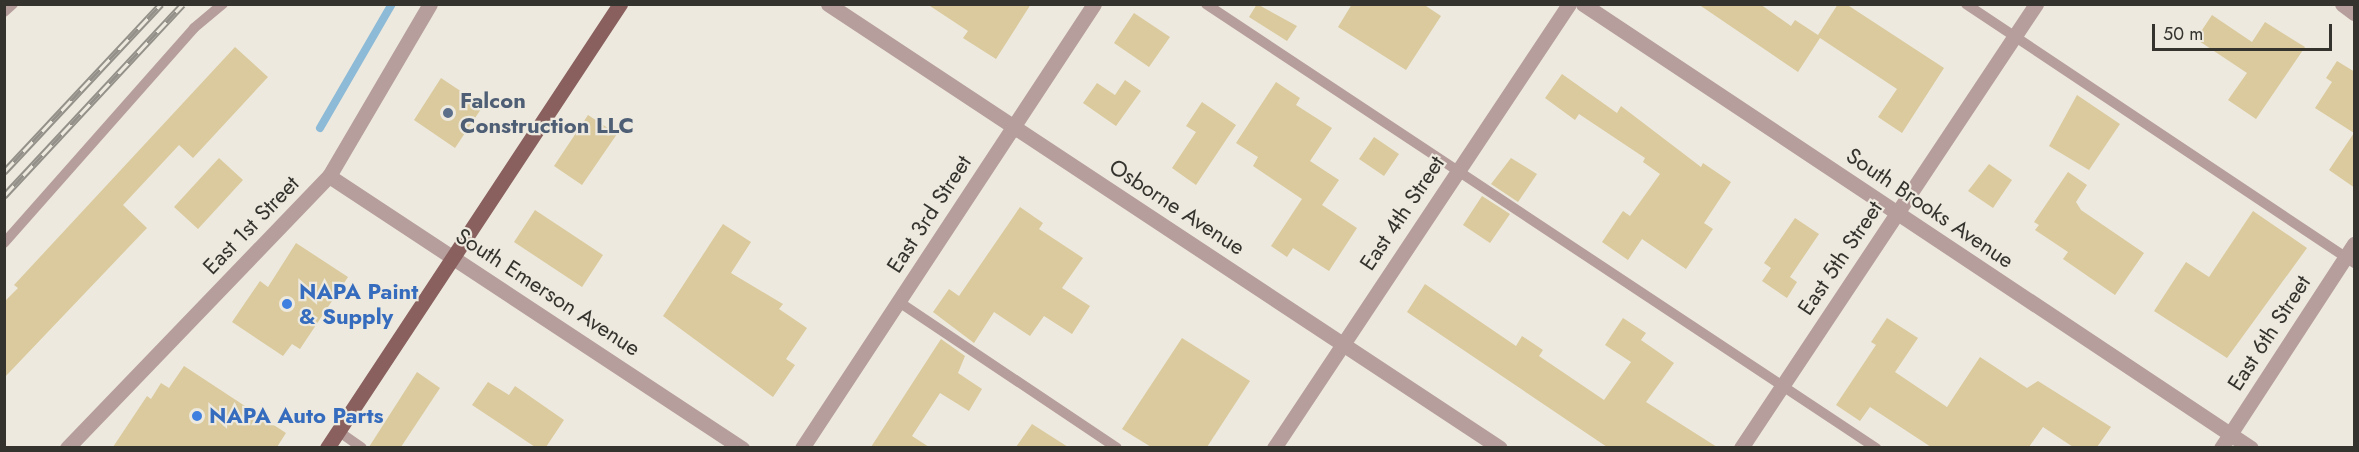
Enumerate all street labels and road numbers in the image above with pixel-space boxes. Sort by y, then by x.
street label: South Brooks Avenue [1841,142,2019,274]
street label: East 3rd Street [881,150,977,278]
street label: East 4th Street [1354,151,1450,275]
street label: Osborne Avenue [1104,153,1250,261]
street label: East 1st Street [198,170,304,280]
street label: East 5th Street [1792,196,1888,320]
street label: South Emerson Avenue [451,222,645,362]
street label: East 6th Street [2222,270,2316,396]

